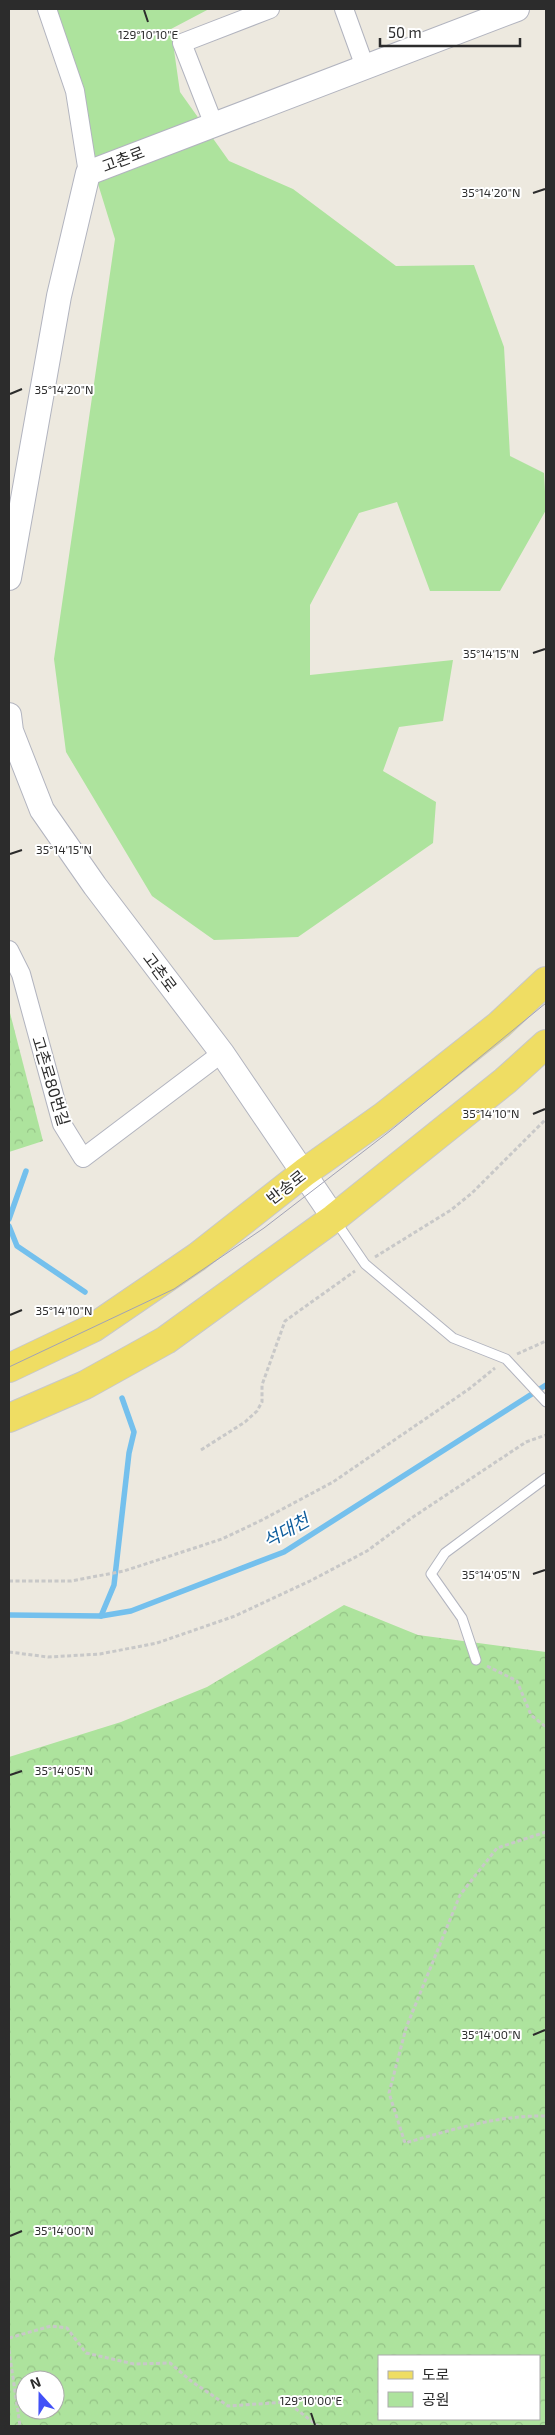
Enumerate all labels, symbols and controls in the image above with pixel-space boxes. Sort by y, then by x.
scale bar [380,15,520,47]
text: 50 m [388,23,422,41]
text: 129°10'10"E [118,27,178,41]
street label: 고촌로 [99,142,147,175]
text: 35°14'20"N [462,185,520,199]
text: 35°14'20"N [35,382,93,396]
text: 35°14'15"N [463,646,519,660]
text: 35°14'15"N [36,842,92,856]
street label: 고촌로 [140,948,181,995]
street label: 고촌로80번길 [29,1034,74,1128]
text: 35°14'10"N [463,1106,519,1120]
street label: 반송로 [262,1165,309,1208]
text: 35°14'10"N [36,1303,92,1317]
water label: 석대천 [258,1507,315,1552]
text: 35°14'05"N [462,1567,520,1581]
text: 35°14'05"N [35,1763,93,1777]
text: 35°14'00"N [461,2027,521,2041]
text: 35°14'00"N [34,2223,94,2237]
legend [378,2355,540,2420]
text: 도로 [422,2365,450,2383]
north arrow [15,2370,65,2420]
text: N [27,2373,43,2392]
text: 공원 [422,2390,450,2408]
text: 129°10'00"E [280,2393,343,2407]

